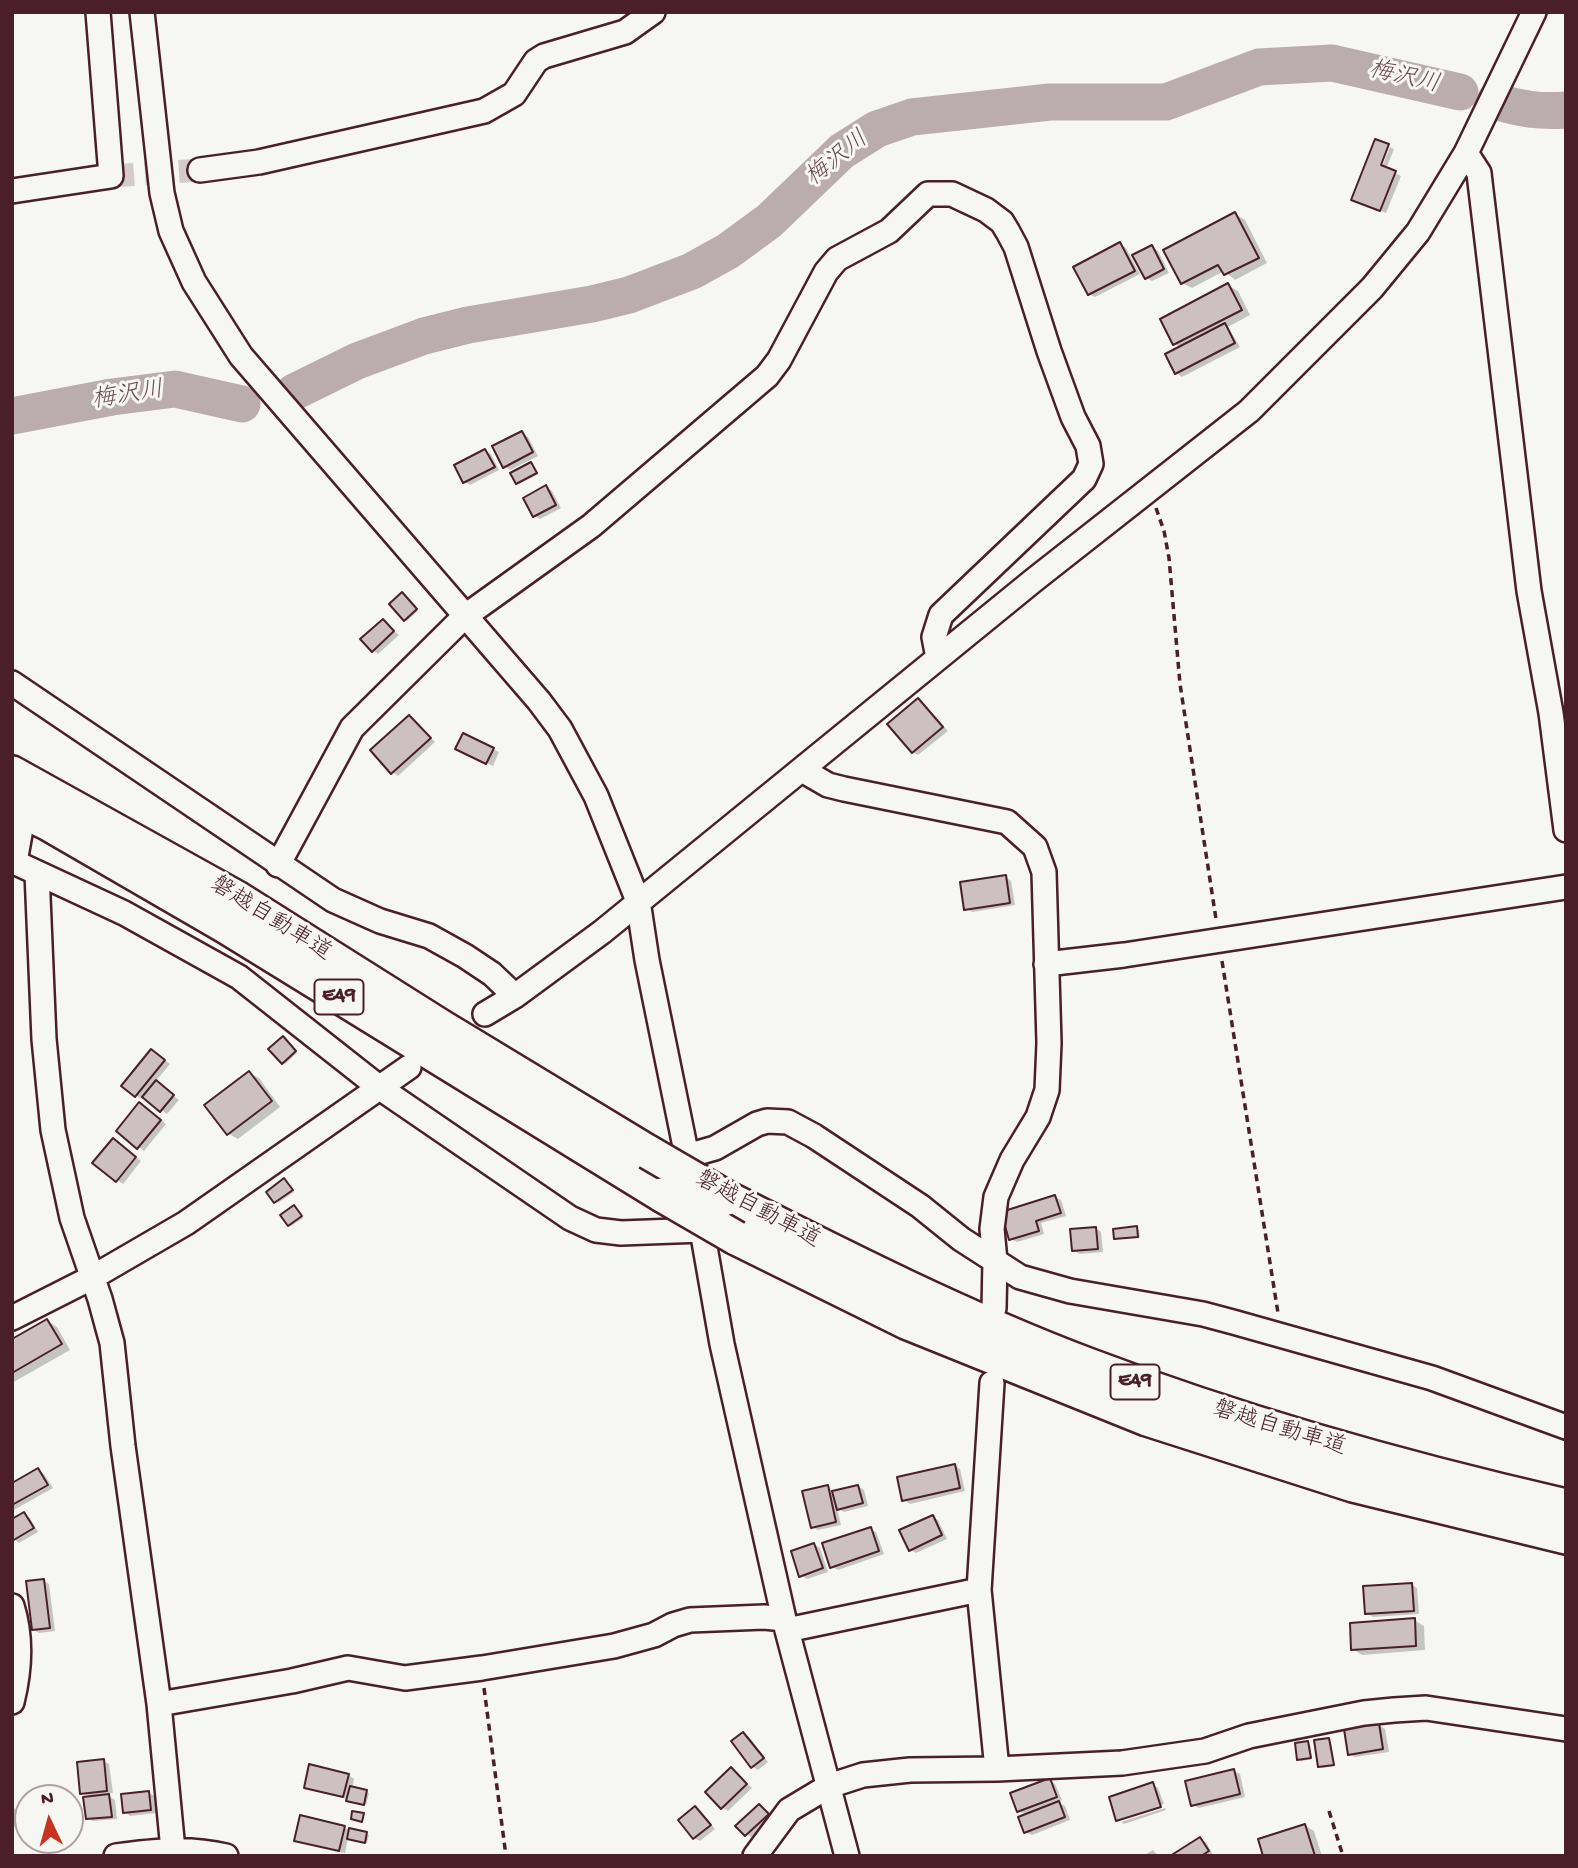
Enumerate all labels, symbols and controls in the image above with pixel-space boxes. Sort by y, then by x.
water label: 梅沢川 [1366,57,1442,101]
water label: 梅沢川 [801,126,875,194]
water label: 梅沢川 [90,377,166,417]
street label: 磐越自動車道 [204,872,336,968]
road number: E49 [314,979,364,1014]
street label: 磐越自動車道 [690,1166,824,1256]
road number: E49 [1110,1364,1160,1400]
street label: 磐越自動車道 [1209,1397,1349,1463]
north arrow [14,1784,84,1854]
text: N [40,1788,54,1812]

